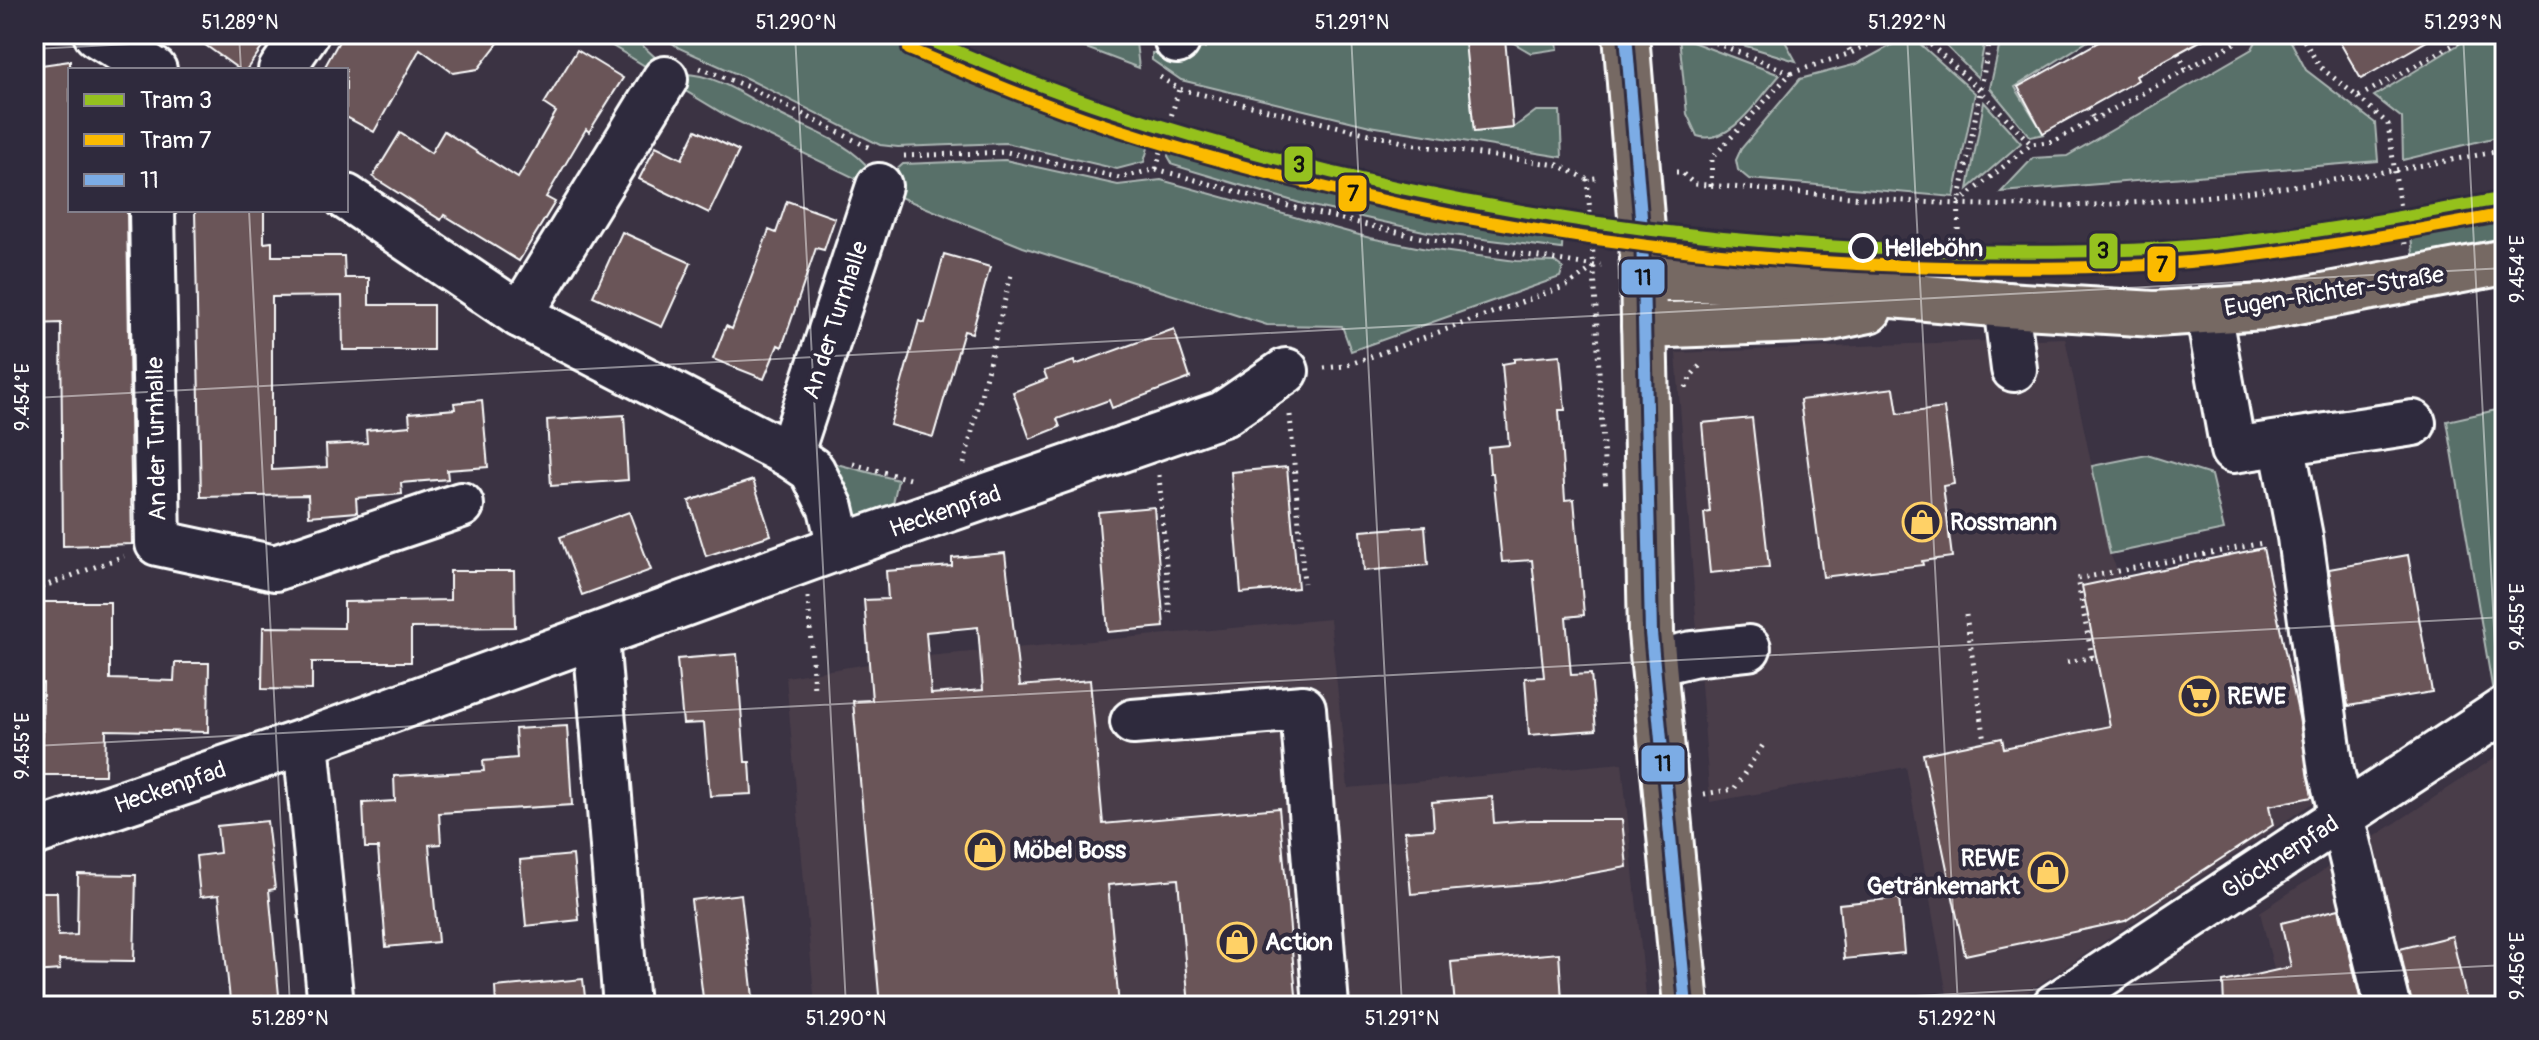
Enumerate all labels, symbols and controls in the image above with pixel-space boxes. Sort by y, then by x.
text: 51.289°N [202,10,278,35]
text: 51.290°N [756,10,836,35]
text: 51.291°N [1315,10,1389,35]
text: 51.292°N [1868,10,1946,35]
text: 51.293°N [2424,10,2502,35]
legend [68,68,348,212]
text: Tram 3 [140,86,212,115]
text: Tram 7 [140,126,212,155]
line badge: 3 [1283,145,1314,183]
text: 3 [1293,151,1305,179]
text: 11 [140,166,159,195]
line badge: 7 [1337,174,1368,213]
text: 7 [1347,180,1359,208]
line badge: 3 [2088,232,2119,270]
marker: Helleböhn [1849,234,1877,262]
place label: Helleböhn [1884,234,1983,263]
text: 9.454°E [2505,235,2530,303]
street label: An der Turnhalle [796,237,875,403]
text: 3 [2097,237,2109,265]
line badge: 7 [2146,245,2177,283]
text: 7 [2156,251,2168,279]
line badge: 11 [1620,258,1666,296]
street label: Eugen-Richter-Straße [2222,260,2446,323]
text: 11 [1634,264,1652,292]
street label: An der Turnhalle [141,356,172,521]
text: 9.454°E [10,363,35,431]
street label: Heckenpfad [885,479,1005,544]
shop icon: Rossmann [1901,501,1943,543]
place label: Rossmann [1950,508,2057,537]
text: 9.455°E [2505,583,2530,651]
supermarket icon: REWE [2178,675,2220,717]
place label: REWE [2227,682,2287,711]
text: 9.455°E [10,712,35,780]
line badge: 11 [1640,744,1686,783]
text: 11 [1654,750,1672,778]
street label: Heckenpfad [110,755,230,820]
street label: Glöcknerpfad [2216,809,2344,906]
shop icon: Möbel Boss [964,829,1006,871]
place label: Möbel Boss [1013,836,1126,865]
place label: REWE Getränkemarkt [1867,844,2021,901]
shop icon: REWE Getränkemarkt [2027,851,2069,893]
shop icon: Action [1216,921,1258,963]
place label: Action [1265,928,1333,957]
text: 9.456°E [2505,932,2530,1000]
text: 51.289°N [252,1006,328,1031]
text: 51.290°N [806,1006,886,1031]
text: 51.291°N [1365,1006,1439,1031]
text: 51.292°N [1918,1006,1996,1031]

